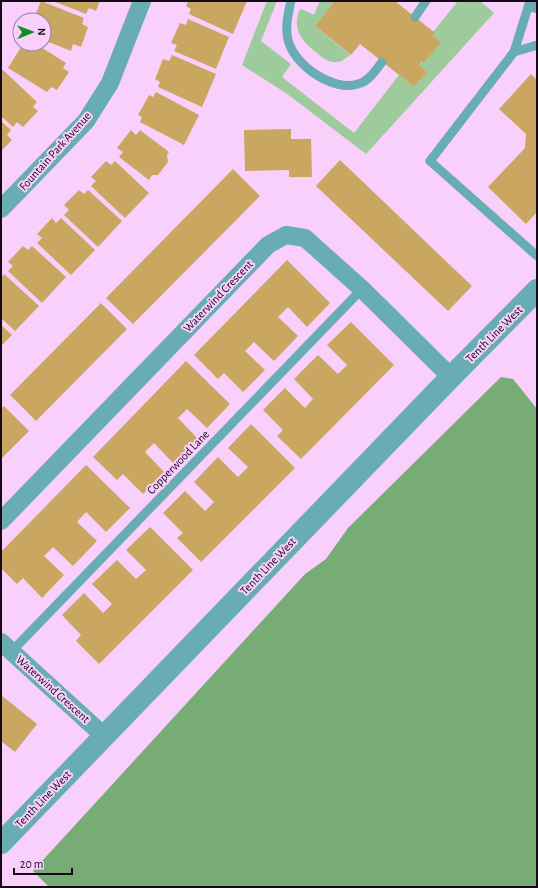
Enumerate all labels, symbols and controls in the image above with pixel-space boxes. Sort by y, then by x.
north arrow [12,12,52,52]
text: N [36,28,47,36]
street label: Fountain Park Avenue [17,109,93,193]
street label: Waterwind Crescent [181,258,255,334]
street label: Tenth Line West [463,303,525,365]
street label: Copperwood Lane [145,428,211,496]
street label: Tenth Line West [238,535,298,597]
street label: Waterwind Crescent [14,653,92,725]
street label: Tenth Line West [13,768,73,830]
scale bar [14,850,72,876]
text: 20 m [20,858,43,870]

